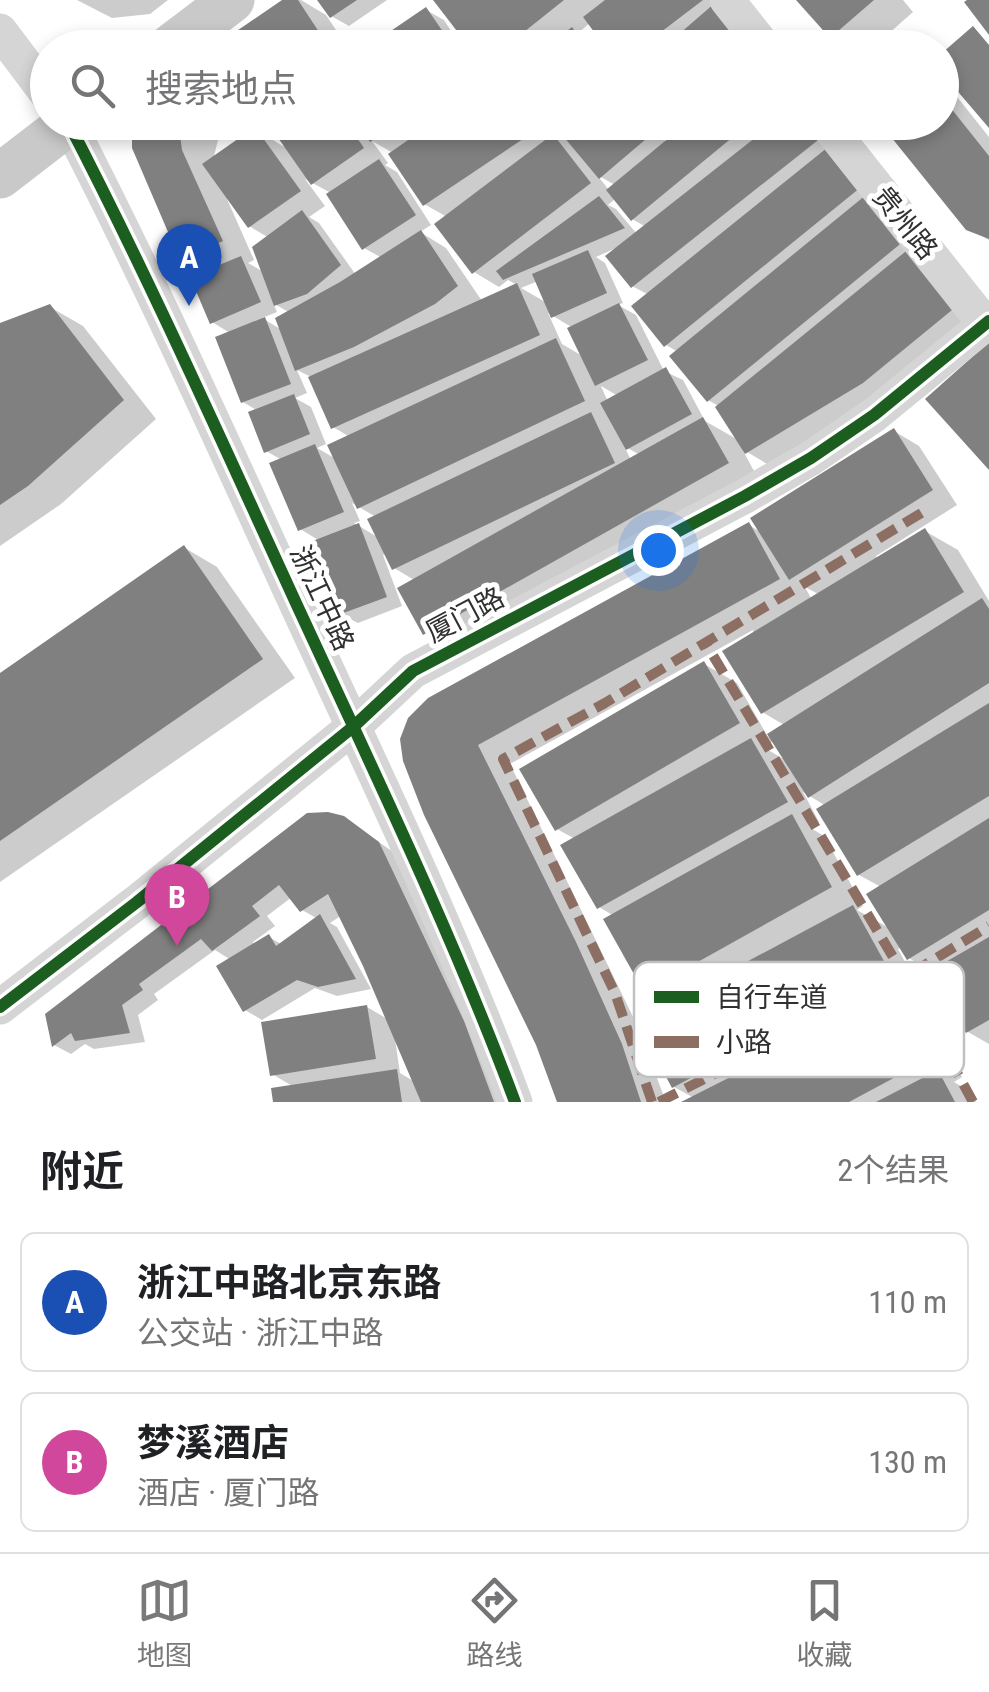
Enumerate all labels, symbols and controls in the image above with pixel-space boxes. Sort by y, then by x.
search box [30,30,959,140]
icon: search [65,58,120,113]
text: 搜索地点 [145,67,297,111]
street label: 贵州路 [866,180,944,266]
pin: A [156,224,222,306]
your location [633,525,684,576]
street label: 浙江中路 [283,540,361,656]
street label: 厦门路 [420,581,510,649]
pin: B [144,864,210,946]
legend [634,962,964,1077]
text: 自行车道 [716,981,828,1014]
text: 小路 [716,1026,772,1059]
text: 附近 [40,1147,124,1196]
text: 2个结果 [837,1151,949,1189]
text: 浙江中路北京东路 [137,1261,441,1305]
text: A [65,1283,84,1321]
text: 110 m [868,1283,947,1321]
text: 公交站 · 浙江中路 [137,1314,384,1352]
text: 梦溪酒店 [137,1421,289,1465]
text: B [66,1443,83,1481]
text: 130 m [868,1443,947,1481]
text: 酒店 · 厦门路 [137,1474,320,1512]
tab: 地图 [137,1573,193,1673]
tab: 路线 [466,1573,522,1673]
tab: 收藏 [796,1573,852,1673]

